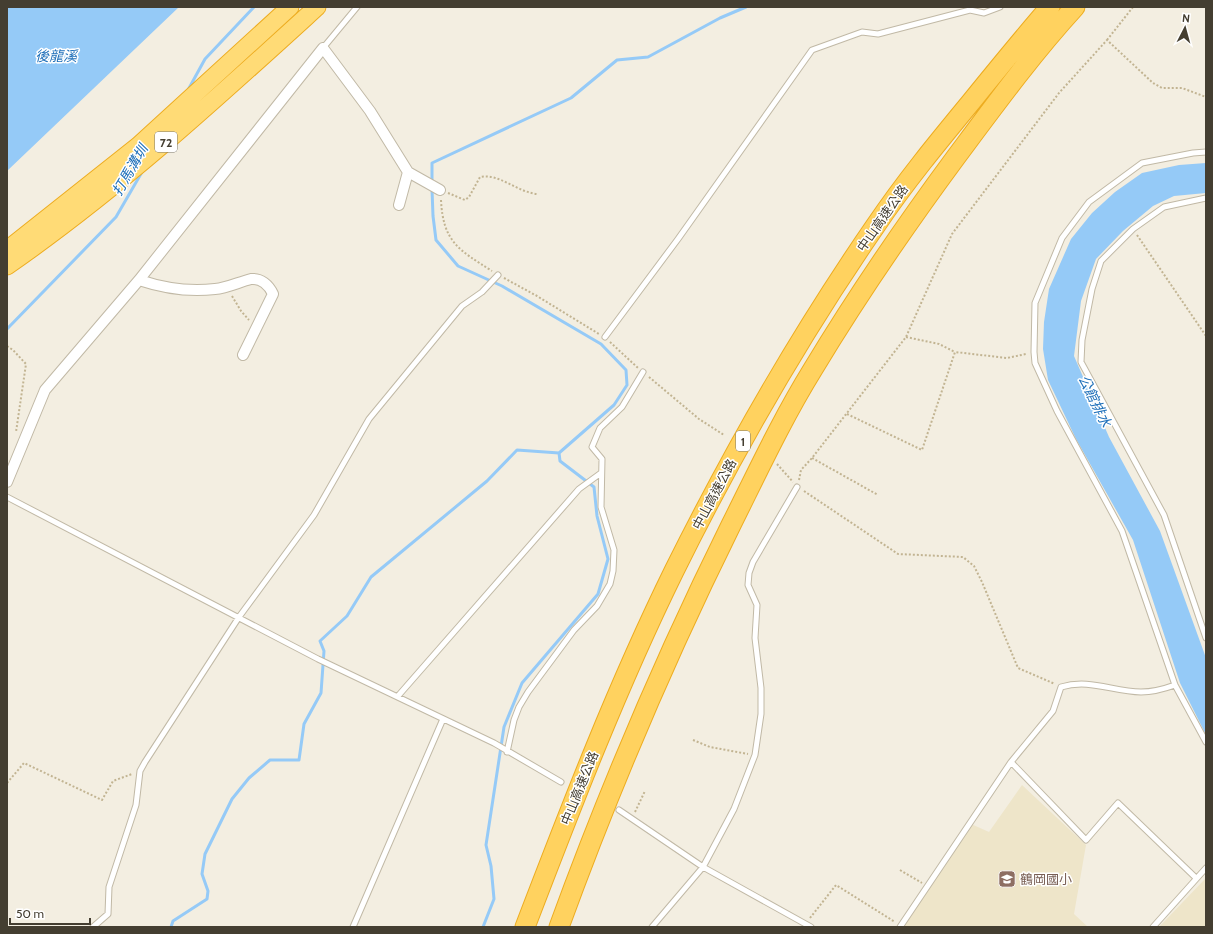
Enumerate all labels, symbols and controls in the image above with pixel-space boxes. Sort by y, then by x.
north arrow [1165,8,1205,48]
text: N [1181,11,1191,25]
water label: 後龍溪 [35,47,79,65]
road number: 72 [155,132,177,152]
water label: 打馬溝圳 [108,140,153,199]
street label: 中山高速公路 [853,181,911,255]
water label: 公館排水 [1075,372,1116,431]
road number: 1 [736,431,750,451]
street label: 中山高速公路 [689,456,739,532]
street label: 中山高速公路 [557,749,601,827]
school or university icon: 鶴岡國小 [997,869,1017,889]
place label: 鶴岡國小 [1020,871,1072,887]
scale bar [10,900,90,926]
text: 50 m [16,906,44,921]

